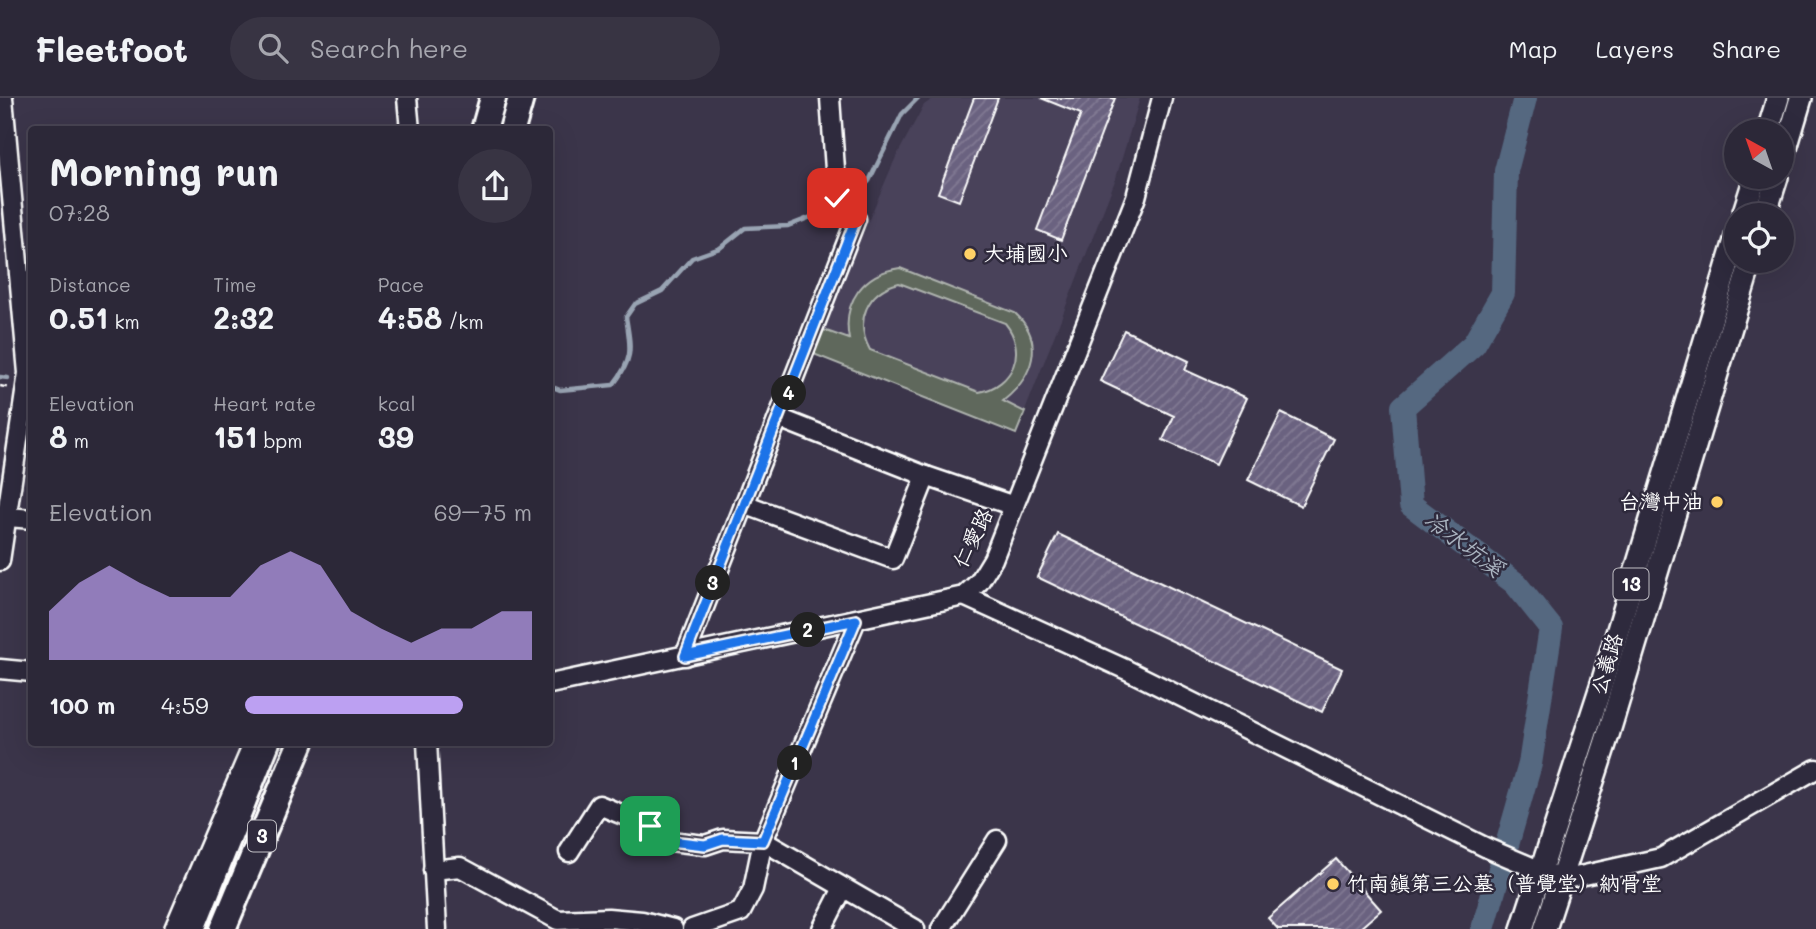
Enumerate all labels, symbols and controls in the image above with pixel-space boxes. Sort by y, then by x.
search box [230,17,720,80]
text: Fleetfoot [35,27,188,70]
icon: search [254,29,292,67]
text: Search here [310,31,468,65]
text: Map [1509,33,1557,64]
text: Layers [1595,33,1674,64]
text: Share [1712,33,1781,64]
north arrow [1724,119,1794,189]
map controls [1724,119,1794,273]
text: Morning run [49,146,279,196]
button: share [458,149,532,223]
pin [807,168,867,228]
icon: check [818,179,856,217]
text: 07:28 [49,197,110,227]
button: locate [1724,203,1794,273]
place label: 大埔國小 [984,239,1068,266]
marker: 大埔國小 [962,246,978,262]
text: Distance [49,272,131,297]
text: Time [213,272,257,297]
text: Pace [378,272,424,297]
text: 0.51 [49,297,108,337]
text: 2:32 [213,297,274,337]
text: 4:58 [378,297,442,337]
text: km [108,309,140,334]
text: /km [442,309,484,334]
pin: 4 [772,376,806,410]
text: 4 [782,380,795,405]
text: Elevation [49,391,134,416]
text: Heart rate [213,391,316,416]
text: kcal [378,391,416,416]
text: 8 [49,416,68,456]
text: 151 [213,416,257,456]
text: 39 [378,416,414,456]
text: m [68,428,89,453]
text: bpm [257,428,303,453]
place label: 台灣中油 [1619,487,1703,514]
marker: 台灣中油 [1709,494,1725,510]
text: Elevation [49,497,152,527]
text: 69–75 m [434,497,532,527]
street label: 仁愛路 [946,503,998,572]
water label: 冷水坑溪 [1419,504,1512,584]
pin: 3 [696,566,730,601]
road number: 13 [1614,569,1648,600]
text: 3 [707,570,718,595]
pin: 2 [790,612,826,648]
text: 2 [802,617,813,642]
street label: 公義路 [1583,629,1628,698]
text: 100 m [49,690,115,720]
text: 4:59 [161,690,209,720]
pin: 1 [778,746,812,780]
text: 1 [790,750,799,775]
pin [620,796,680,856]
icon: arrive [631,807,669,845]
road number: 3 [248,820,276,852]
place label: 竹南鎮第三公墓（普覺堂）納骨堂 [1347,869,1662,896]
marker: 竹南鎮第三公墓（普覺堂）納骨堂 [1325,876,1341,892]

